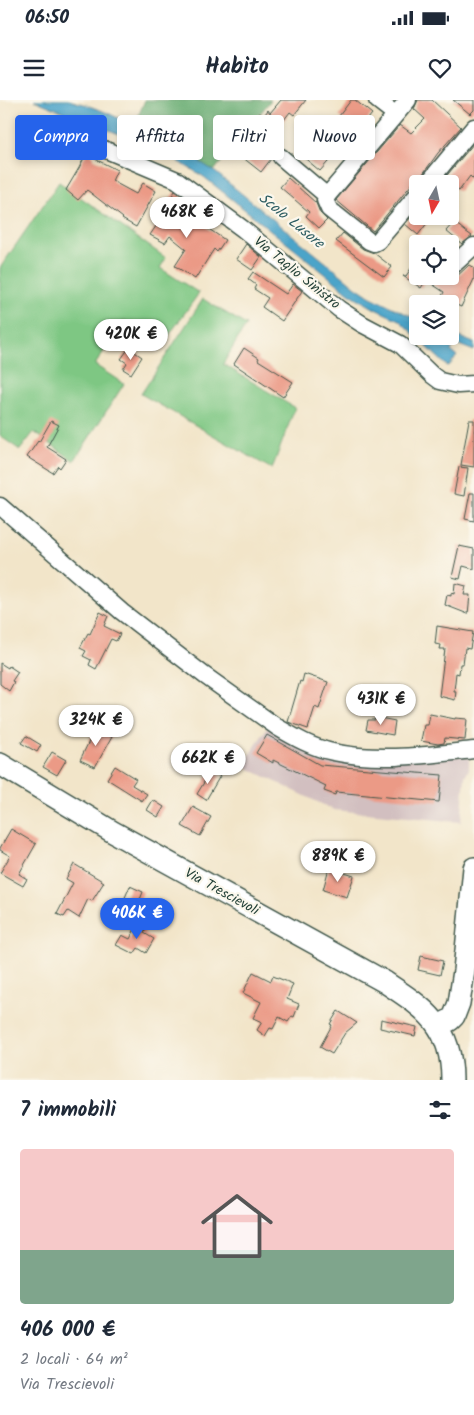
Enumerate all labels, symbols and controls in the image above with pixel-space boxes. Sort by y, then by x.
text: 06:50 [25,3,69,33]
text: Habito [205,50,269,85]
icon: menu [20,54,48,82]
icon: heart [426,54,454,82]
chip: Compra [15,115,107,160]
chip: Affitta [117,115,203,160]
chip: Filtri [213,115,284,160]
chip: Nuovo [294,115,375,160]
north arrow [409,175,459,225]
map controls [409,175,459,345]
water label: Scolo Lusore [253,187,330,256]
pin: 468K € [146,196,228,239]
text: 468K € [161,200,213,225]
street label: Via Taglio Sinistro [249,231,345,315]
button: locate [409,235,459,285]
button: layers [409,295,459,345]
pin: 420K € [90,318,172,361]
text: 420K € [105,322,157,347]
pin: 431K € [340,684,422,726]
text: 431K € [357,687,405,712]
pin: 324K € [55,704,137,747]
text: 324K € [70,708,122,733]
pin: 662K € [167,742,249,785]
text: 662K € [182,746,234,771]
pin: 889K € [297,840,379,883]
text: 889K € [312,844,364,869]
street label: Via Trescievoli [181,862,264,922]
pin: 406K € [96,898,178,940]
text: 406K € [111,901,163,926]
text: 7 immobili [20,1094,116,1127]
icon: filters [426,1096,454,1124]
icon: home [192,1181,282,1271]
text: 406 000 € [20,1314,115,1347]
text: 2 locali · 64 m² [20,1347,128,1372]
text: Via Trescievoli [20,1372,114,1397]

